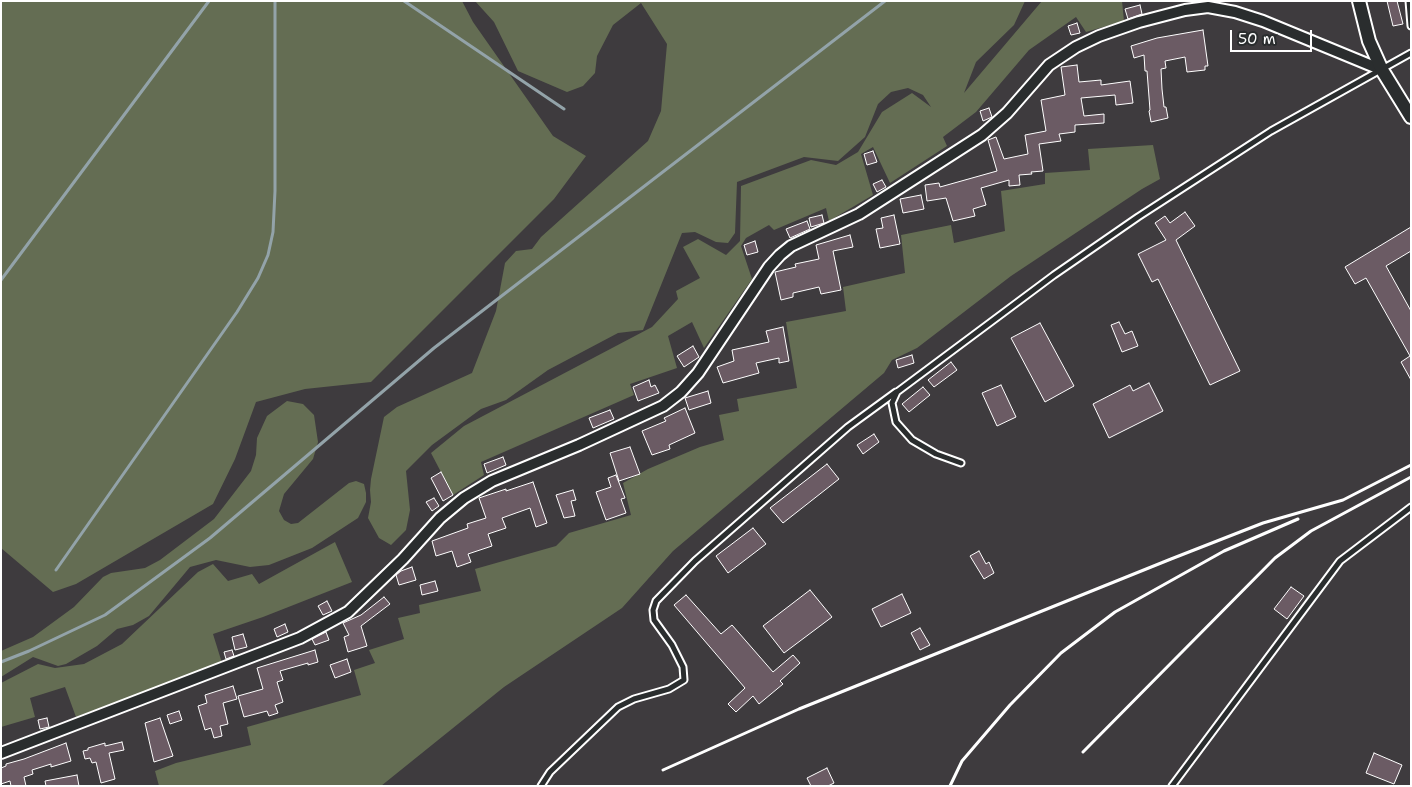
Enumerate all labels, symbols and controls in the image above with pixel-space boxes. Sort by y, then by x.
scale bar [1232,20,1314,52]
text: 50 m [1238,29,1276,49]

